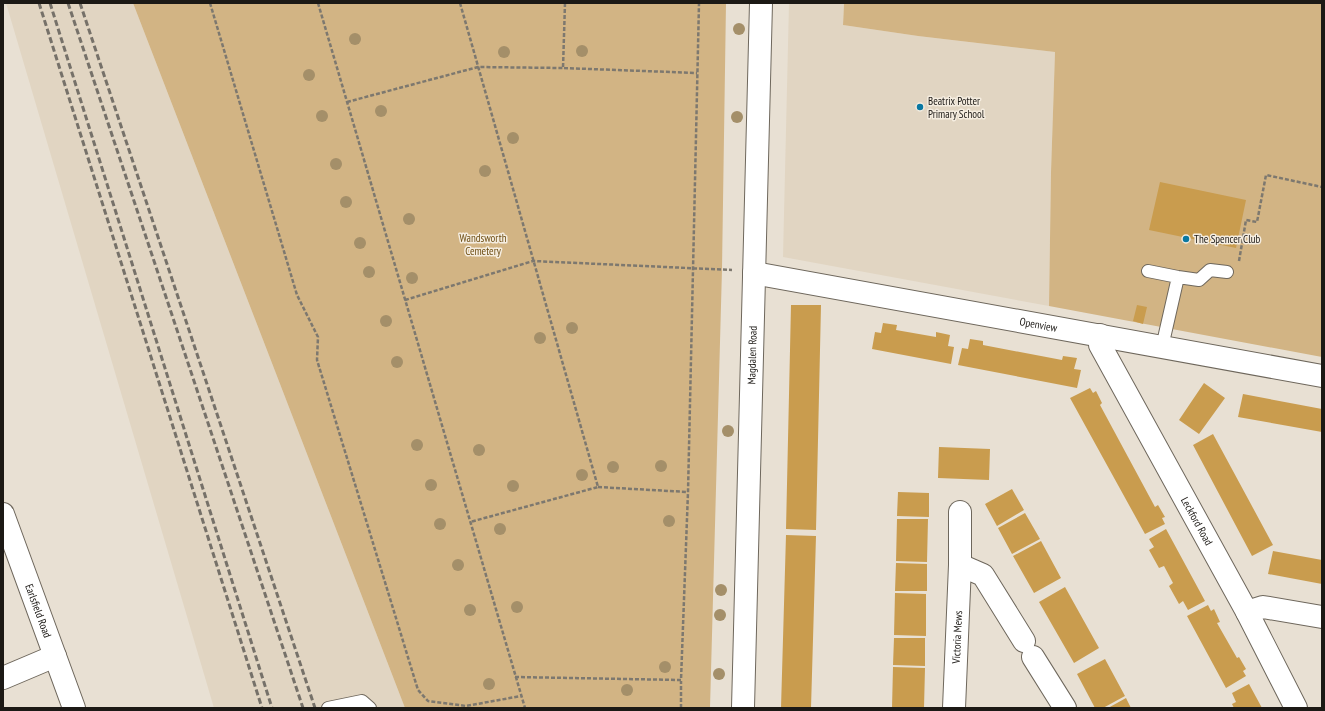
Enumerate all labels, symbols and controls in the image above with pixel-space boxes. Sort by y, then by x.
place label: Beatrix Potter Primary School [928,94,985,121]
marker: Beatrix Potter Primary School [915,102,925,112]
park label: Wandsworth Cemetery [459,231,507,258]
place label: The Spencer Club [1194,232,1260,246]
marker: The Spencer Club [1181,234,1191,244]
street label: Openview [1018,314,1059,335]
street label: Magdalen Road [744,325,760,385]
street label: Leckford Road [1178,494,1216,548]
street label: Earlsfield Road [22,582,55,640]
street label: Victoria Mews [949,610,965,665]

